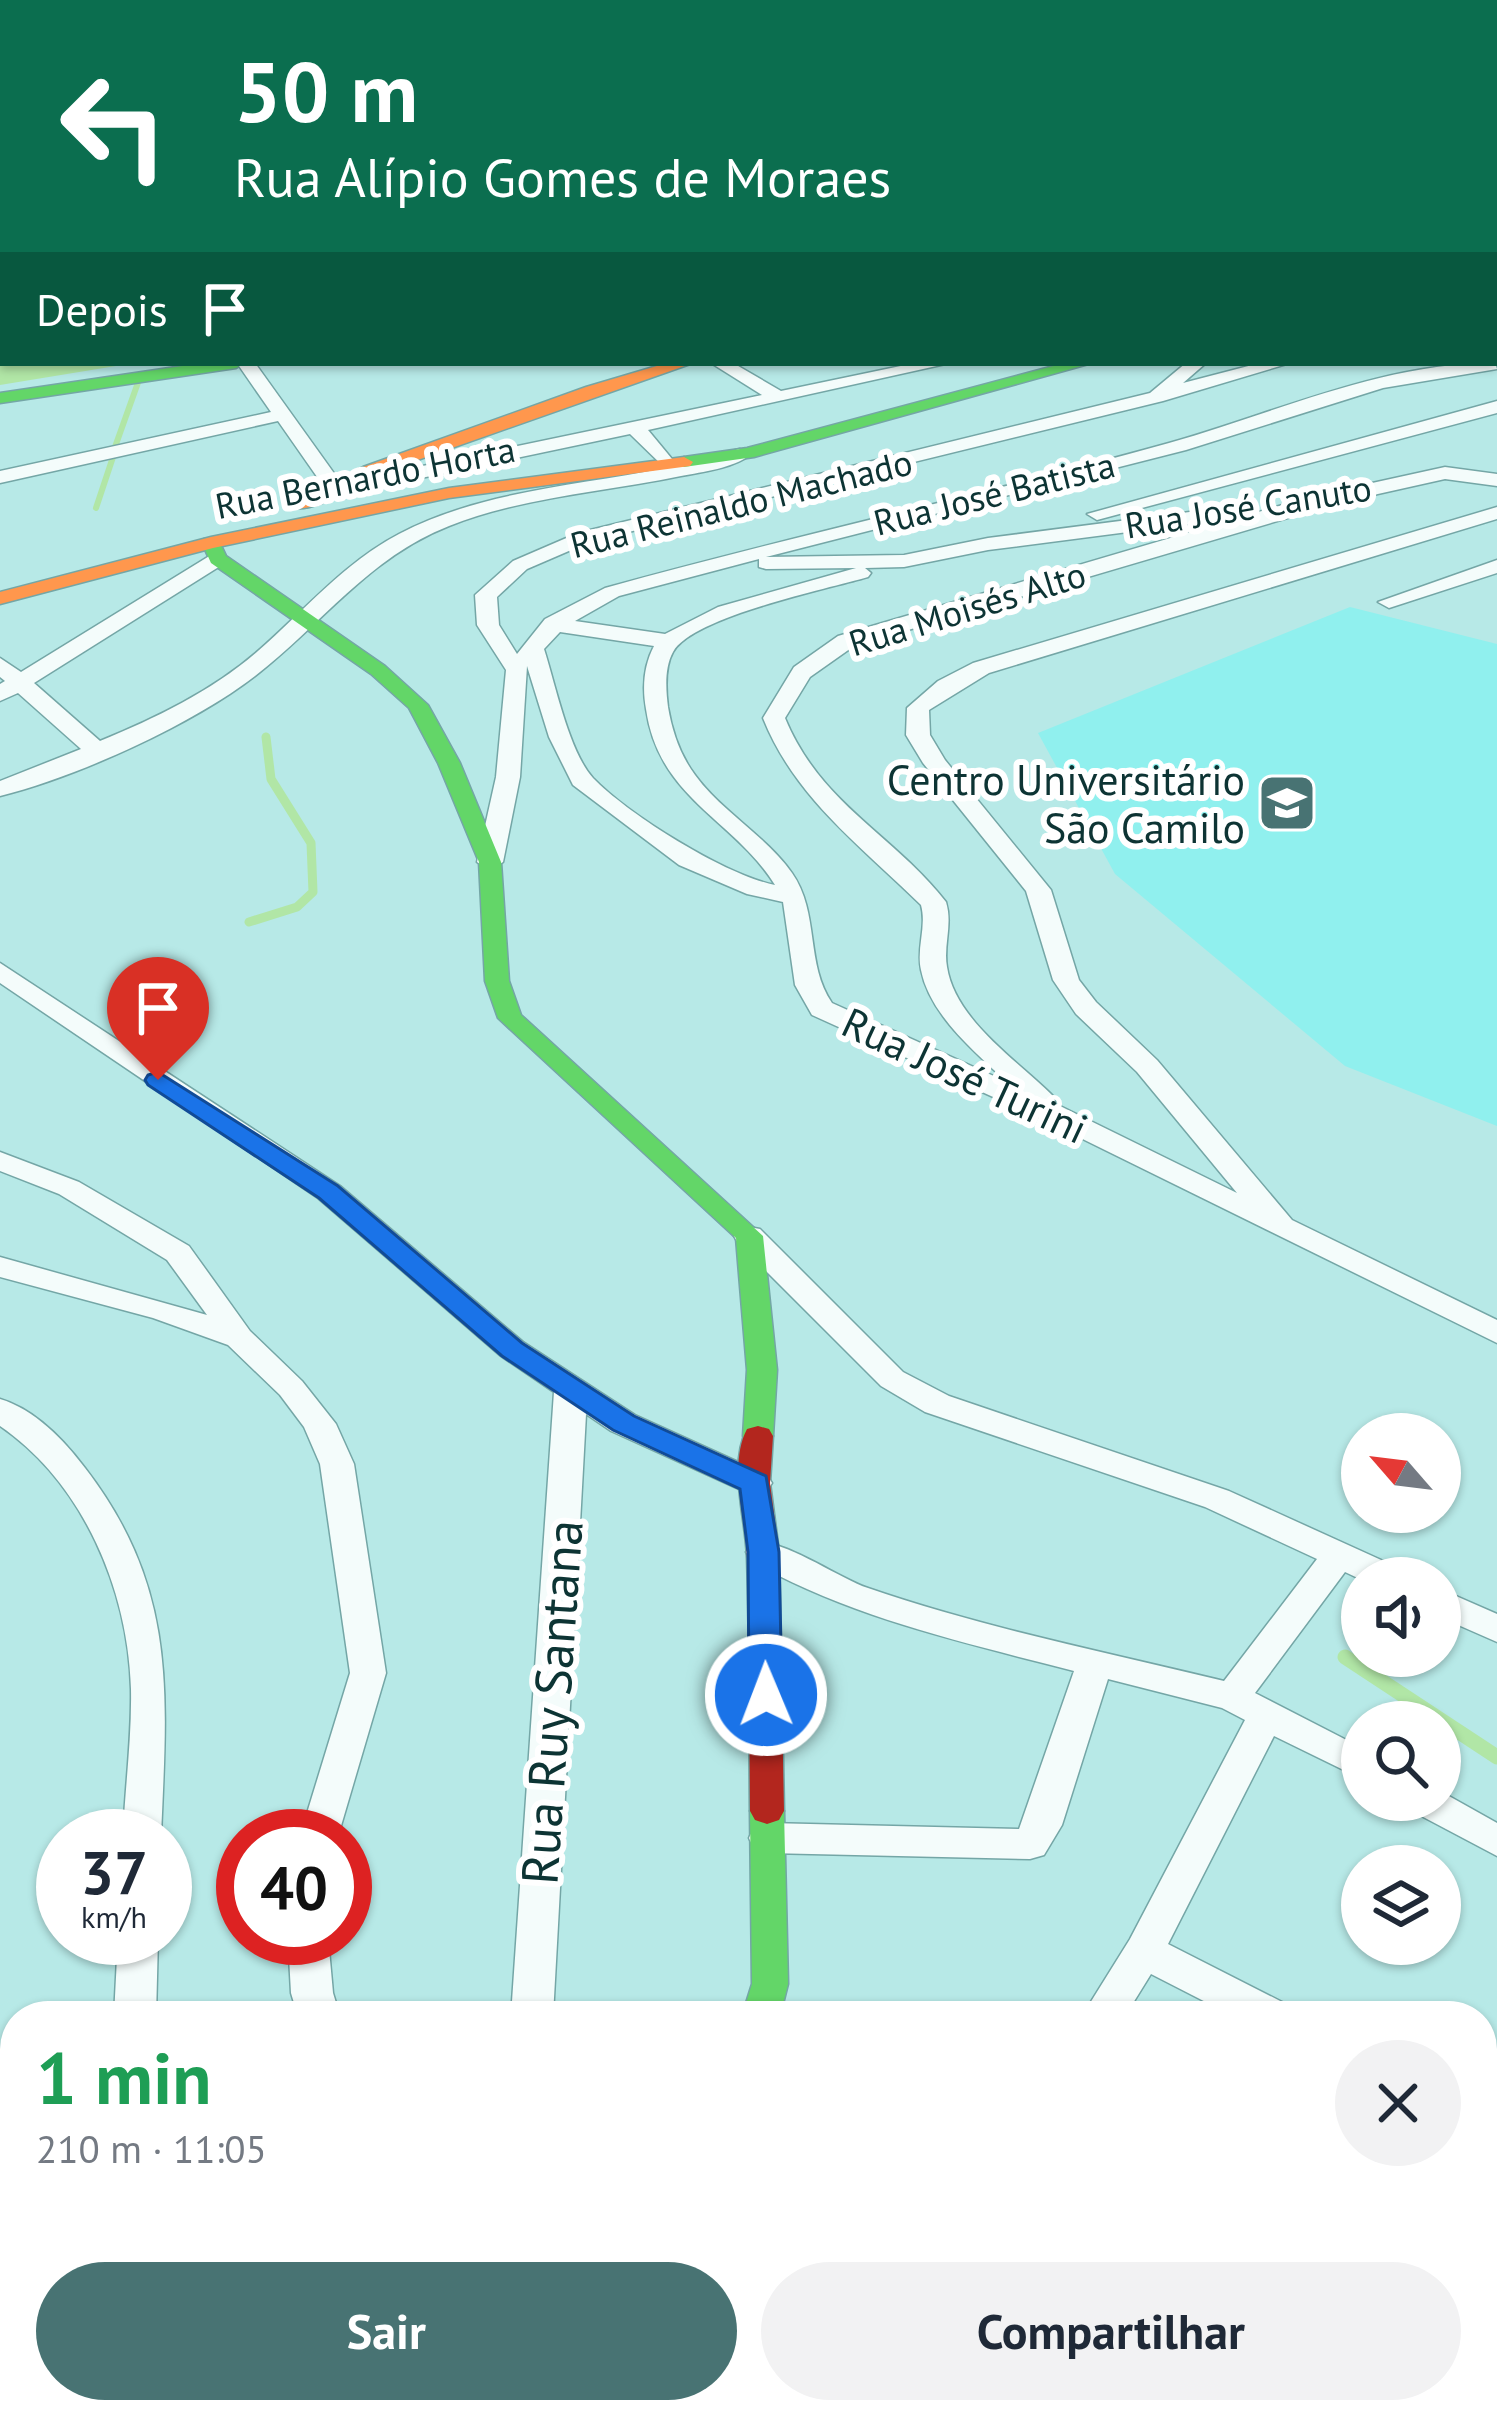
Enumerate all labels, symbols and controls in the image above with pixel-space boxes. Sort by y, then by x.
text: 50 m [234,36,418,145]
icon: left [36,48,192,204]
text: Rua Alípio Gomes de Moraes [234,142,891,212]
icon: arrive [192,276,258,342]
text: Depois [36,280,168,338]
street label: Rua Bernardo Horta [211,425,519,529]
street label: Rua Reinaldo Machado [565,438,917,568]
street label: Rua José Batista [869,440,1119,546]
street label: Rua José Canuto [1121,463,1375,549]
street label: Rua Moisés Alto [843,550,1091,666]
place label: Centro Universitário São Camilo [887,752,1245,855]
school or university icon: Centro Universitário São Camilo [1256,772,1318,834]
pin [107,957,209,1080]
icon: arrive [125,975,191,1041]
street label: Rua José Turini [834,994,1096,1156]
north arrow [1341,1413,1461,1533]
map controls [1341,1413,1461,1965]
street label: Rua Ruy Santana [505,1518,597,1886]
button: sound [1341,1557,1461,1677]
position arrow [703,1632,829,1758]
button: search [1341,1701,1461,1821]
speed limit sign: 40 [216,1809,372,1965]
text: 37 [80,1833,148,1911]
button: layers [1341,1845,1461,1965]
text: km/h [81,1897,147,1936]
text: 1 min [36,2031,212,2124]
button: close [1335,2040,1461,2166]
text: 210 m · 11:05 [36,2123,267,2174]
button: Sair [36,2262,737,2400]
button: Compartilhar [761,2262,1461,2400]

